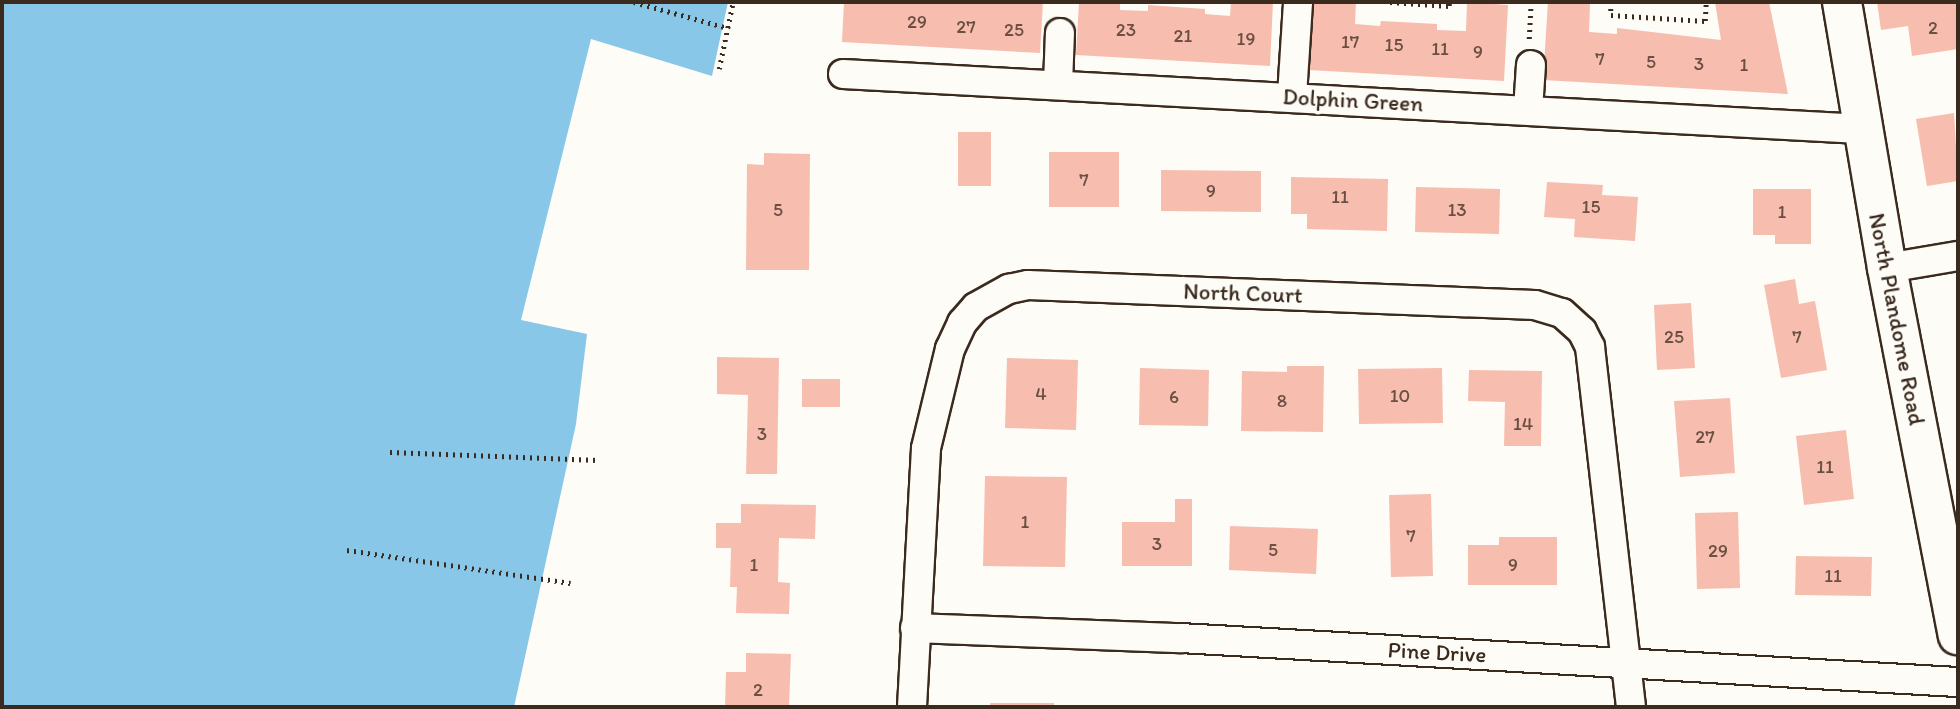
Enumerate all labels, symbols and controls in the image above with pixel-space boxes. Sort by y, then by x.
house number: 29 [907,11,927,33]
house number: 27 [956,16,976,38]
house number: 2 [1928,17,1938,39]
house number: 25 [1004,19,1024,41]
house number: 23 [1116,19,1136,41]
house number: 21 [1174,25,1192,47]
house number: 19 [1237,28,1255,50]
house number: 17 [1341,31,1359,53]
house number: 15 [1385,34,1403,56]
house number: 11 [1431,38,1449,60]
house number: 9 [1473,41,1483,63]
house number: 7 [1595,48,1605,70]
house number: 5 [1646,51,1656,73]
house number: 3 [1694,53,1704,75]
house number: 1 [1740,54,1748,76]
street label: Dolphin Green [1282,83,1424,117]
house number: 7 [1079,169,1089,191]
house number: 9 [1206,180,1216,202]
house number: 11 [1331,186,1349,208]
house number: 15 [1582,196,1600,218]
house number: 5 [773,199,783,221]
house number: 13 [1447,199,1467,221]
house number: 1 [1778,201,1786,223]
street label: North Plandome Road [1863,211,1931,427]
street label: North Court [1183,277,1303,309]
house number: 25 [1664,326,1684,348]
house number: 7 [1792,326,1802,348]
house number: 4 [1035,383,1047,405]
house number: 10 [1390,385,1410,407]
house number: 6 [1169,386,1179,408]
house number: 8 [1277,390,1287,412]
house number: 14 [1513,413,1533,435]
house number: 3 [757,423,767,445]
house number: 27 [1695,426,1715,448]
house number: 11 [1816,456,1834,478]
house number: 1 [1021,511,1029,533]
house number: 7 [1406,525,1416,547]
house number: 3 [1152,533,1162,555]
house number: 5 [1268,539,1278,561]
house number: 29 [1708,540,1728,562]
house number: 1 [750,554,758,576]
house number: 9 [1508,554,1518,576]
house number: 11 [1824,565,1842,587]
street label: Pine Drive [1386,636,1488,668]
house number: 2 [753,679,763,701]

